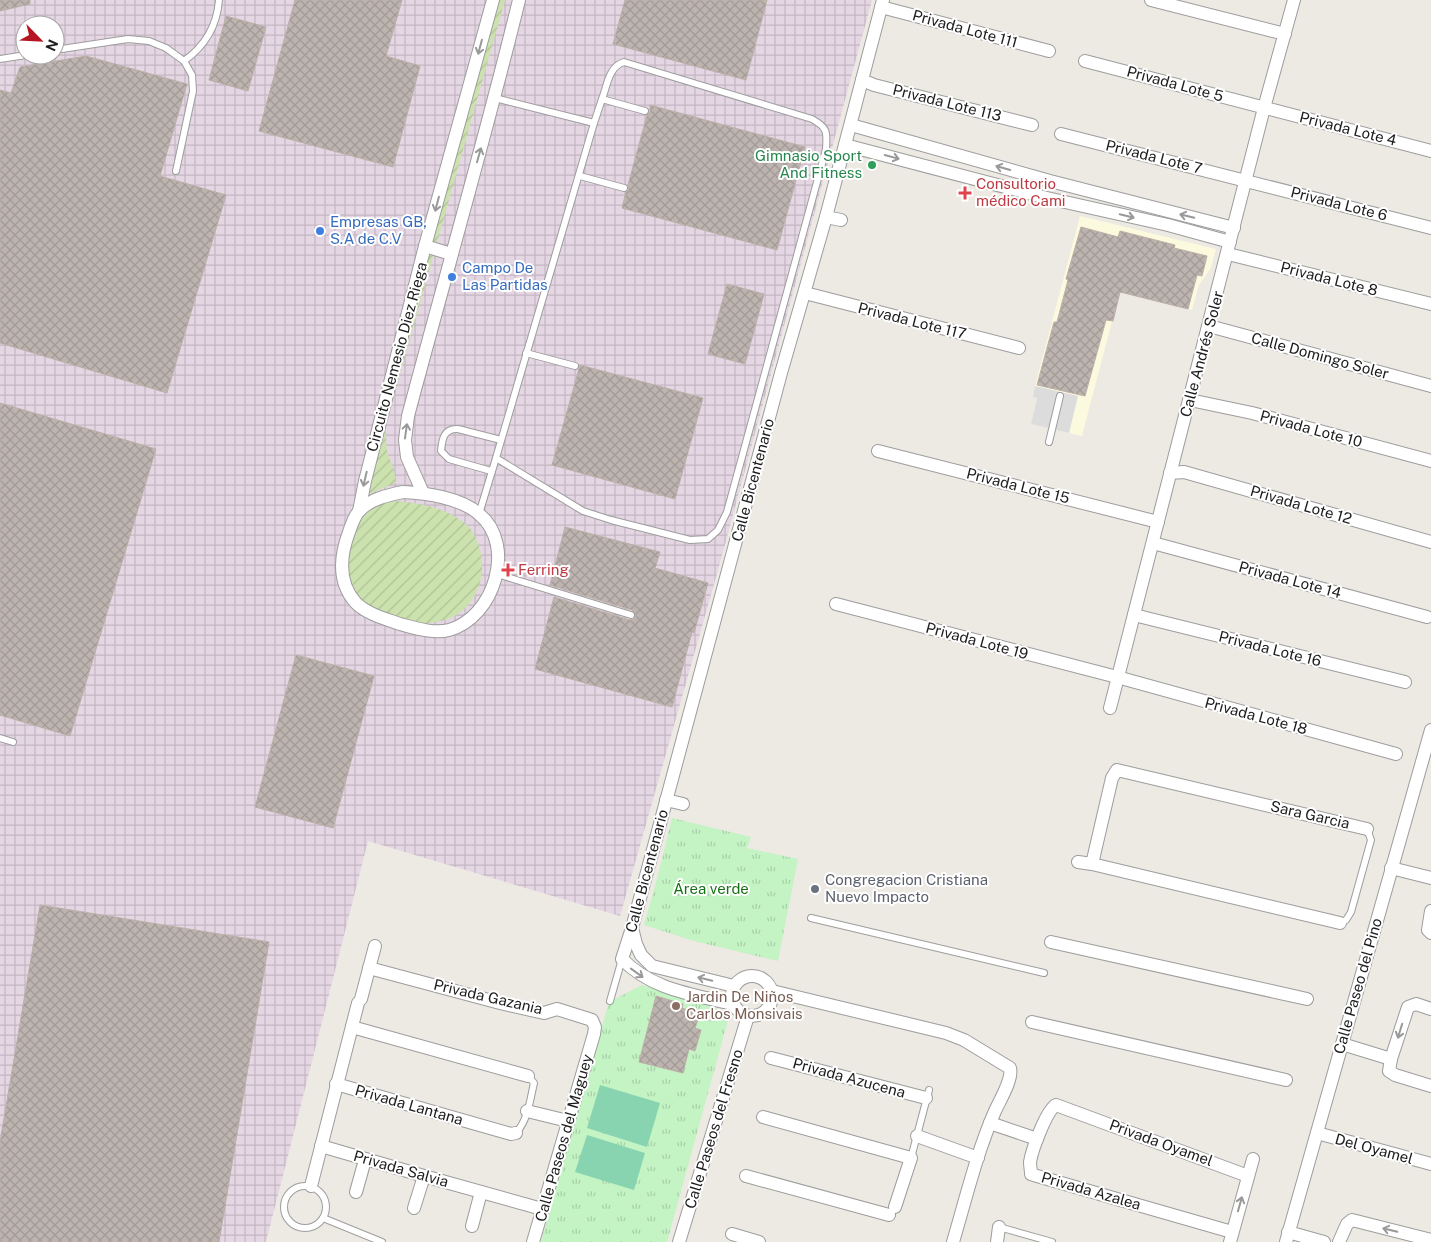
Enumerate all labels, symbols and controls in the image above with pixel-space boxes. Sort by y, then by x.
street label: Privada Lote 111 [911,6,1020,51]
north arrow [15,15,65,65]
text: N [42,37,61,54]
one-way arrow [475,39,485,55]
street label: Privada Lote 5 [1125,62,1225,105]
street label: Privada Lote 113 [891,81,1003,124]
street label: Privada Lote 4 [1298,108,1398,149]
street label: Privada Lote 7 [1104,136,1204,177]
place label: Gimnasio Sport And Fitness [755,147,862,181]
one-way arrow [474,148,484,164]
one-way arrow [884,153,900,162]
marker: Gimnasio Sport And Fitness [866,159,878,171]
one-way arrow [996,162,1012,172]
place label: Consultorio médico Cami [976,175,1066,209]
street label: Privada Lote 6 [1289,183,1389,224]
marker: Consultorio médico Cami [958,186,972,200]
one-way arrow [432,195,442,211]
one-way arrow [1179,211,1195,220]
one-way arrow [1119,212,1135,221]
place label: Empresas GB, S.A de C.V [330,213,427,247]
marker: Empresas GB, S.A de C.V [314,225,326,237]
street label: Privada Lote 8 [1279,258,1379,299]
place label: Campo De Las Partidas [462,259,547,293]
street label: Circuito Nemesio Diez Riega [363,260,430,454]
marker: Campo De Las Partidas [446,271,458,283]
street label: Calle Andrés Soler [1177,289,1227,419]
street label: Privada Lote 117 [856,299,968,342]
street label: Calle Domingo Soler [1250,329,1391,382]
street label: Privada Lote 10 [1258,407,1364,450]
street label: Calle Bicentenario [728,416,777,543]
one-way arrow [401,423,411,439]
street label: Privada Lote 15 [965,464,1071,507]
one-way arrow [360,471,369,487]
street label: Privada Lote 12 [1248,482,1354,527]
street label: Privada Lote 14 [1237,558,1343,601]
place label: Ferring [518,561,569,578]
marker: Ferring [502,564,514,576]
street label: Privada Lote 19 [924,619,1030,662]
street label: Privada Lote 16 [1217,628,1323,670]
street label: Privada Lote 18 [1203,694,1309,737]
street label: Sara Garcia [1269,797,1351,832]
street label: Calle Bicentenario [622,807,671,934]
place label: Congregacion Cristiana Nuevo Impacto [825,871,988,905]
park label: Área verde [673,880,749,897]
marker: Congregacion Cristiana Nuevo Impacto [809,883,821,895]
street label: Calle Paseo del Pino [1330,916,1385,1056]
one-way arrow [630,968,644,978]
one-way arrow [698,974,714,983]
street label: Privada Gazania [432,976,544,1017]
place label: Jardin De Niños Carlos Monsivais [686,988,803,1022]
marker: Jardin De Niños Carlos Monsivais [670,1000,682,1012]
one-way arrow [1394,1022,1404,1038]
street label: Calle Paseos del Fresno [681,1047,746,1211]
street label: Calle Paseos del Maguey [531,1052,596,1224]
street label: Privada Azucena [791,1054,907,1101]
street label: Privada Lantana [353,1081,465,1128]
street label: Privada Oyamel [1107,1116,1215,1169]
street label: Del Oyamel [1333,1130,1415,1167]
street label: Privada Salvia [352,1147,450,1190]
street label: Privada Azalea [1039,1168,1143,1213]
one-way arrow [1235,1196,1245,1212]
one-way arrow [1382,1224,1398,1234]

